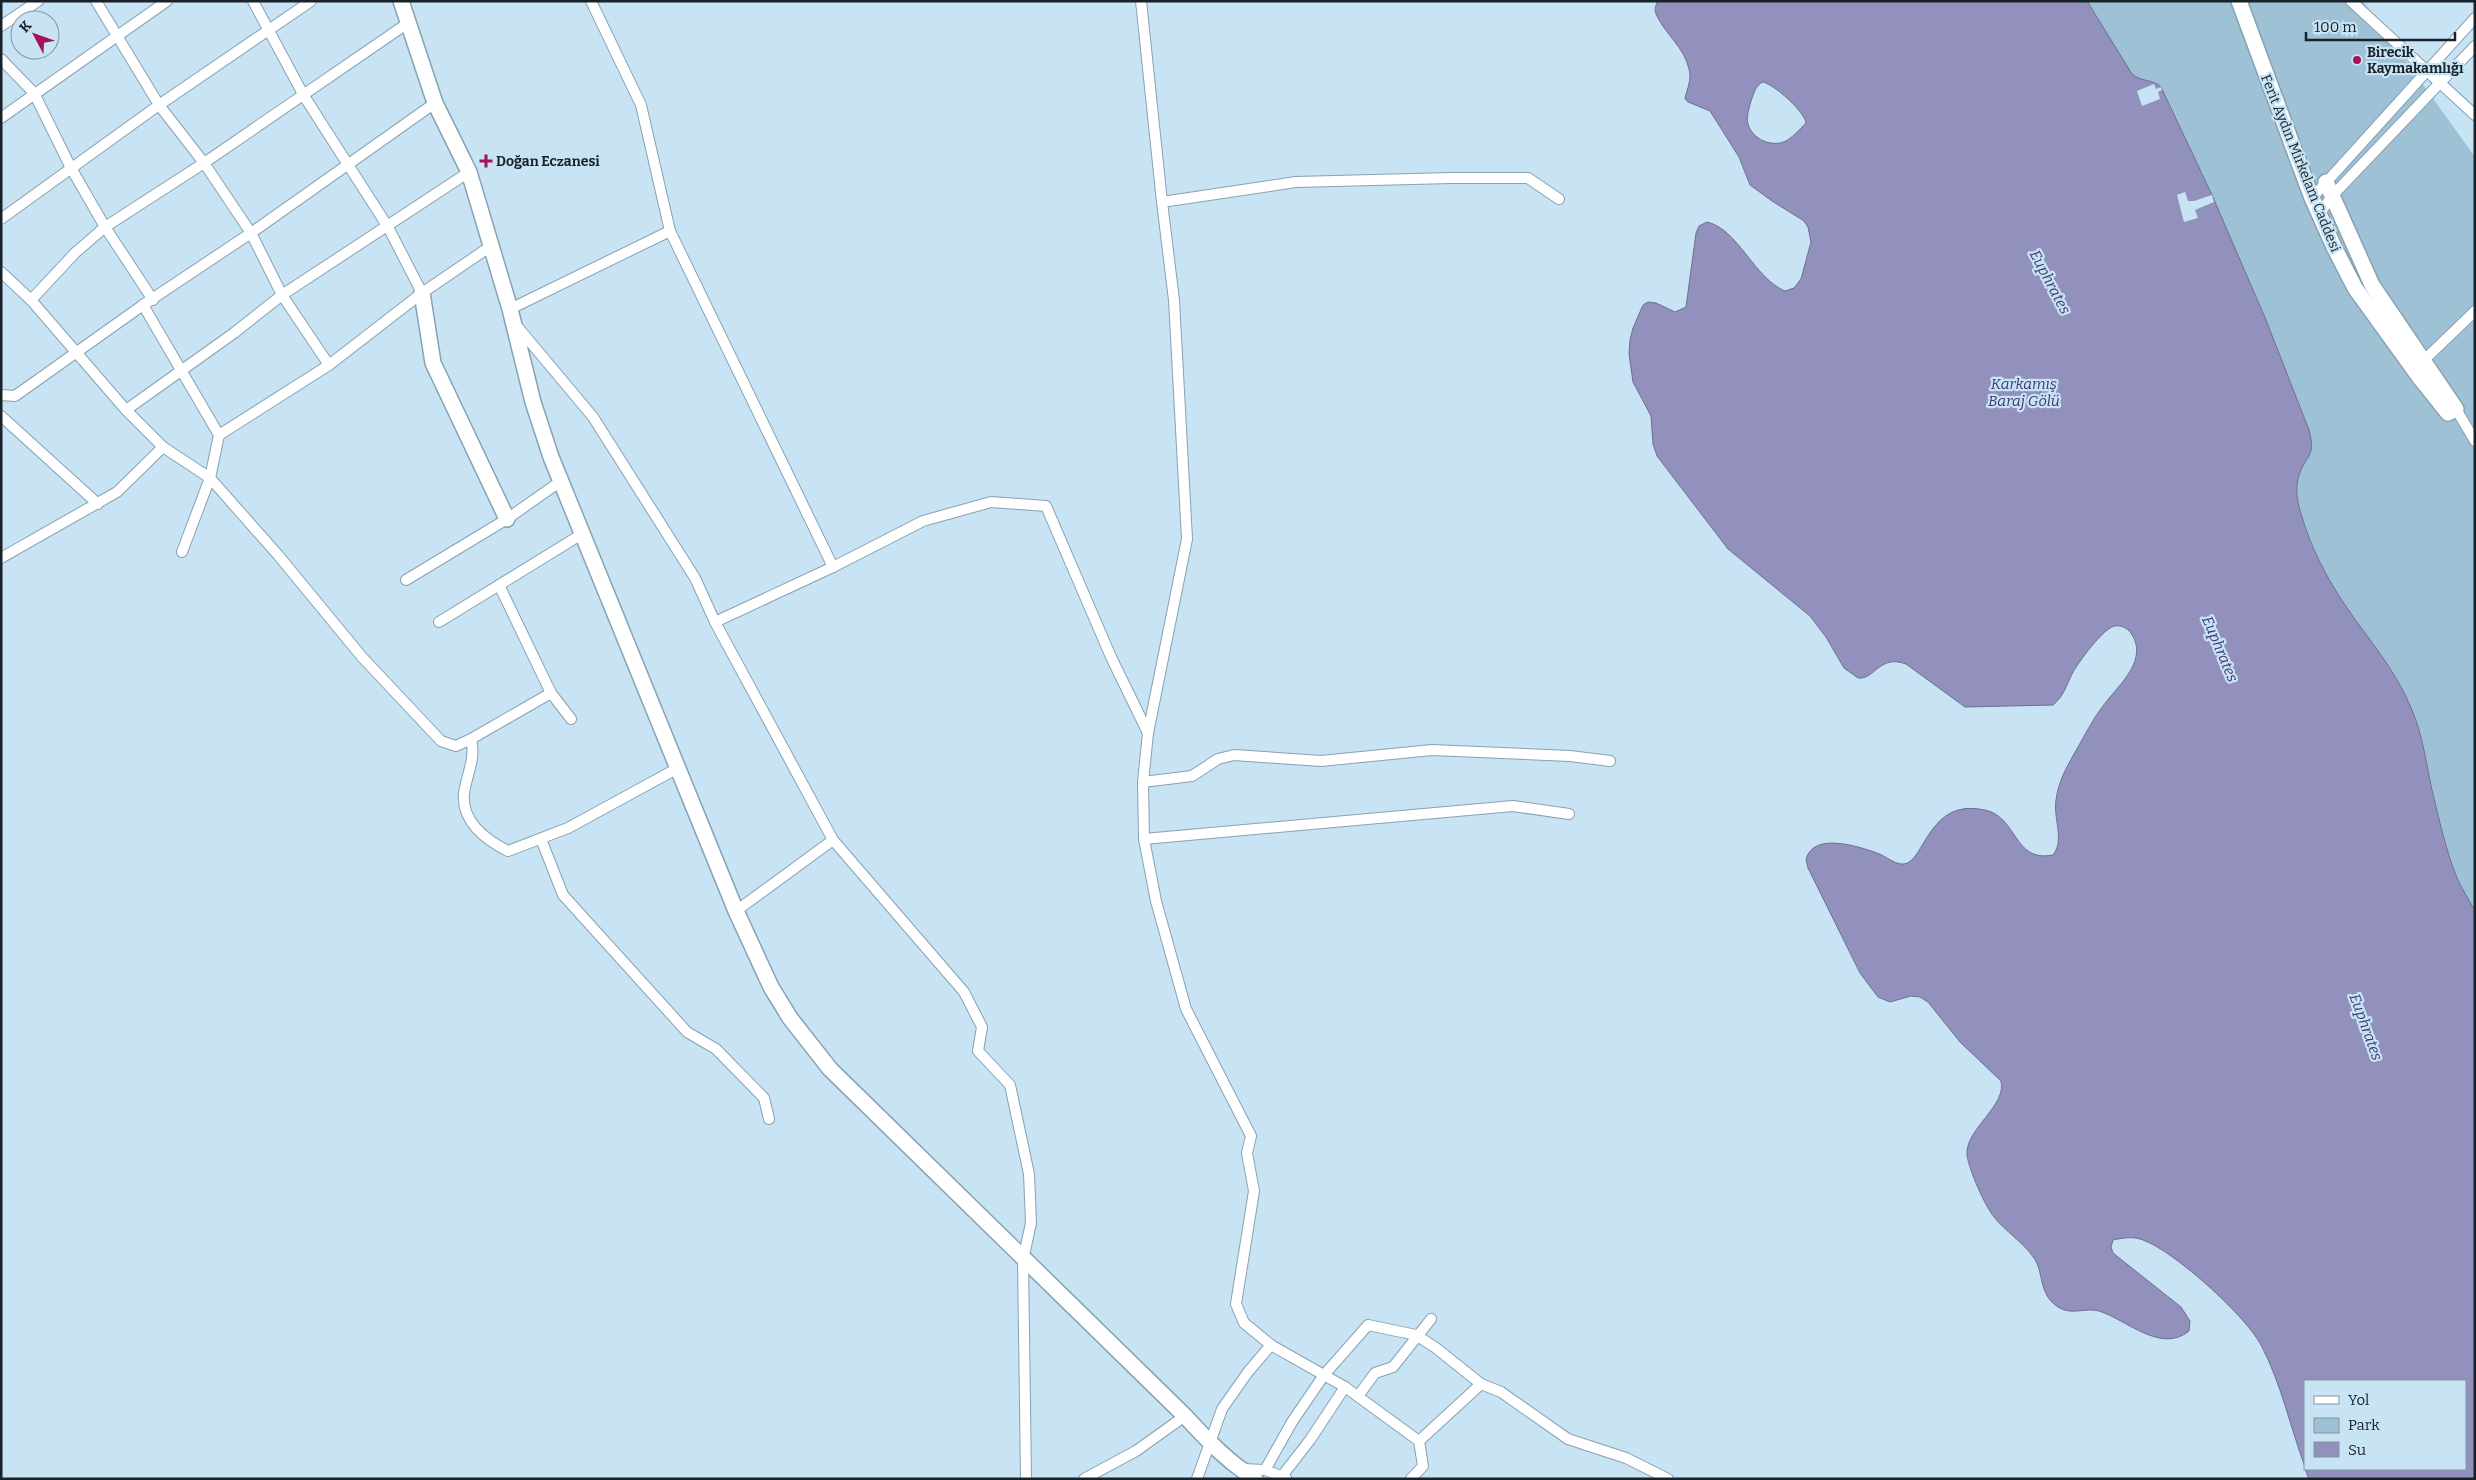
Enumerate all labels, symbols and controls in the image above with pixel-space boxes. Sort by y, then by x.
north arrow [10,10,60,60]
scale bar [2306,10,2455,42]
text: K [16,17,35,36]
text: 100 m [2314,18,2357,36]
place label: Birecik Kaymakamlığı [2367,44,2464,77]
marker: Birecik Kaymakamlığı [2351,54,2363,66]
street label: Ferit Aydın Mirkelam Caddesi [2257,72,2344,255]
place label: Doğan Eczanesi [496,153,600,170]
marker: Doğan Eczanesi [480,155,492,167]
water label: Euphrates [2026,247,2074,317]
water label: Karkamış Baraj Gölü [1988,375,2060,410]
water label: Euphrates [2198,613,2242,685]
water label: Euphrates [2346,991,2386,1063]
legend [2304,1380,2466,1470]
text: Yol [2348,1391,2369,1409]
text: Park [2348,1416,2380,1434]
text: Su [2348,1441,2366,1459]

